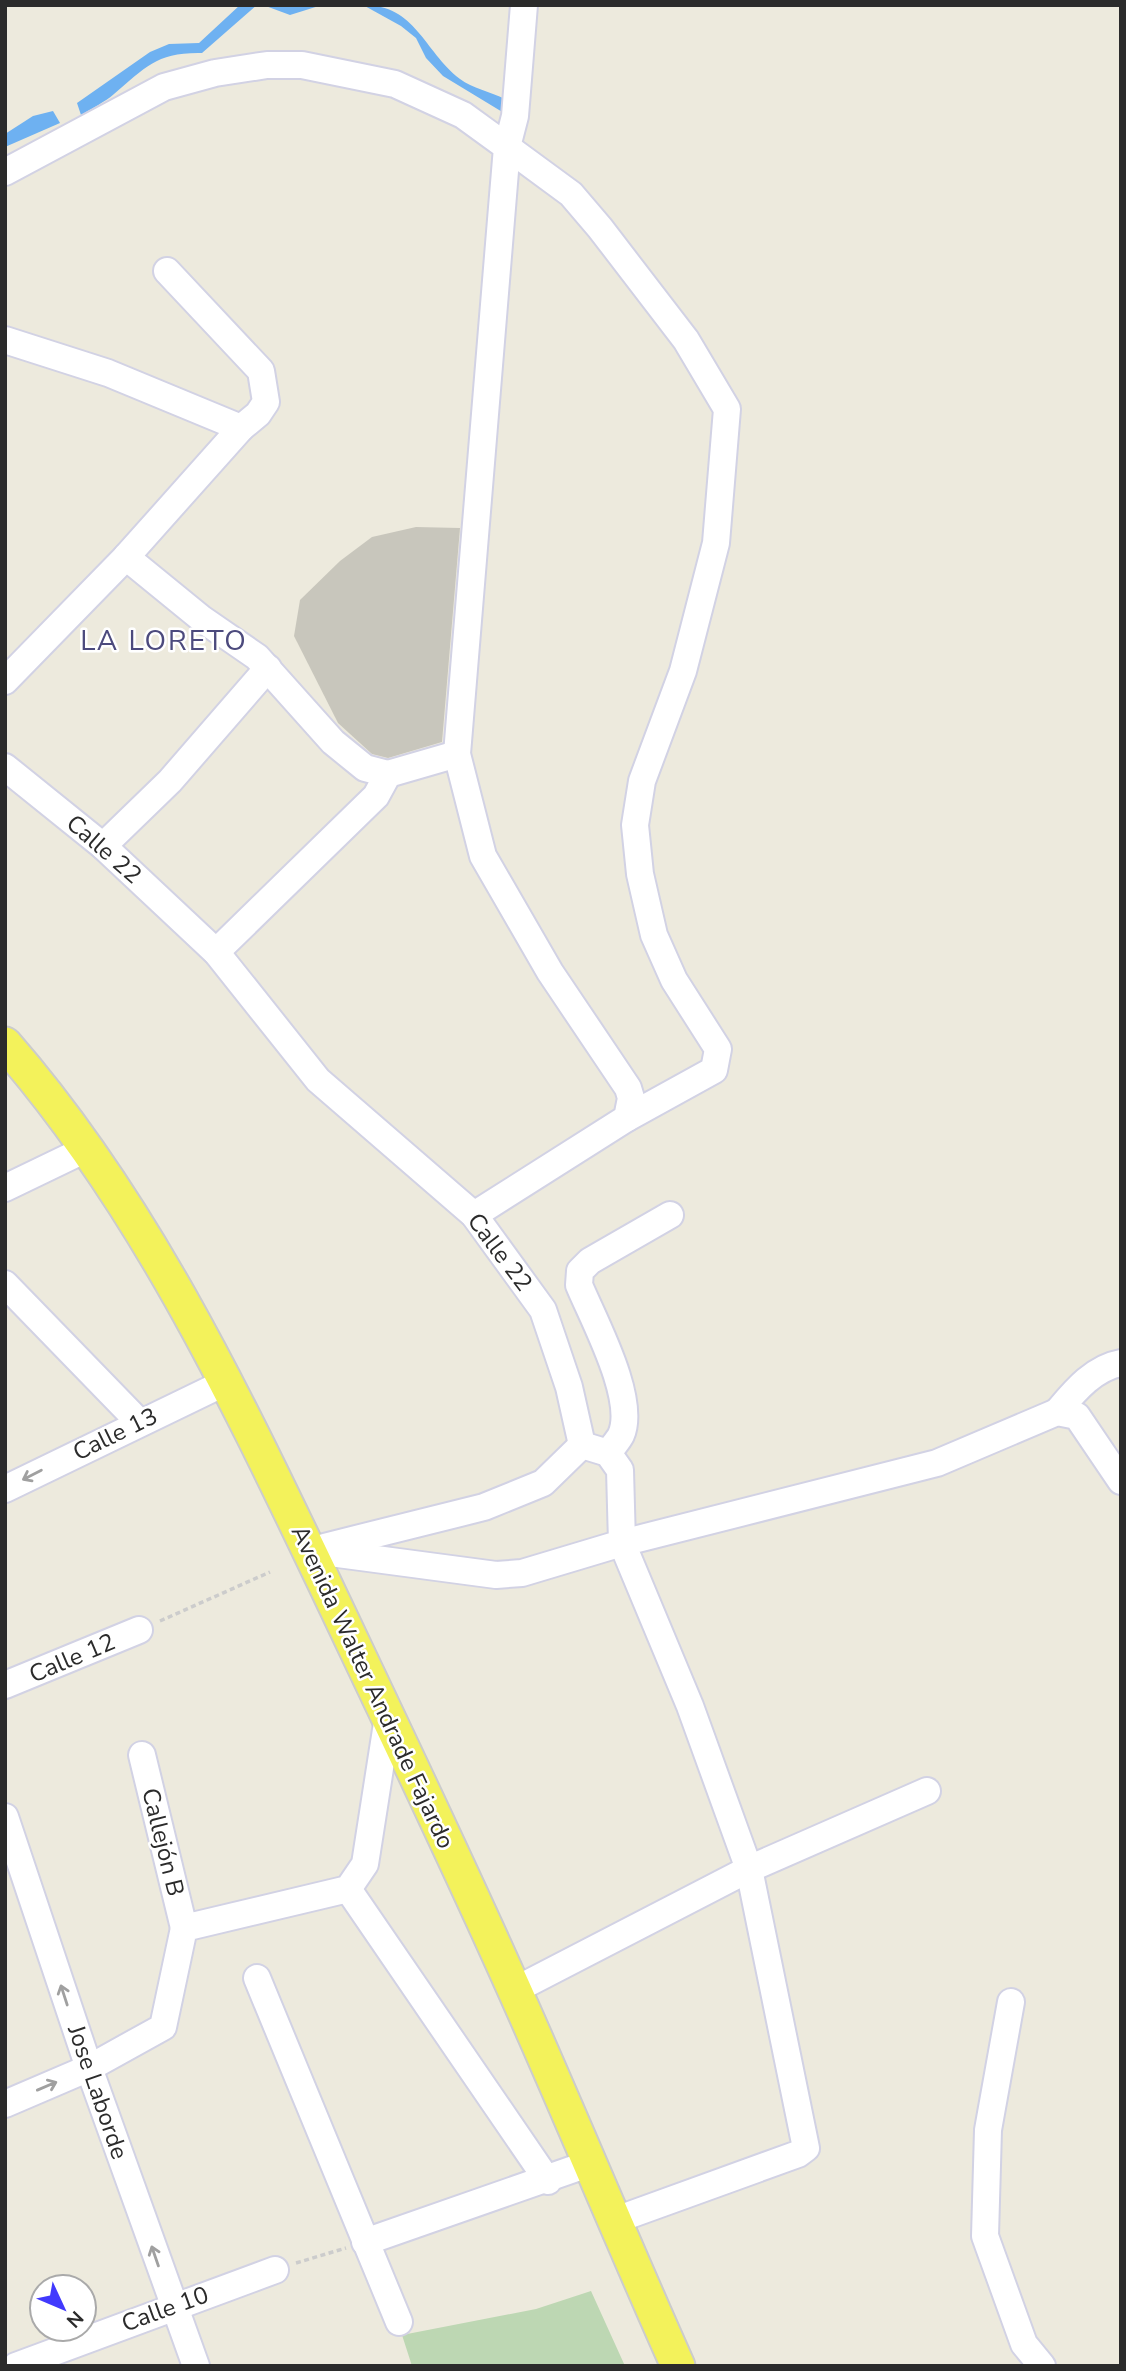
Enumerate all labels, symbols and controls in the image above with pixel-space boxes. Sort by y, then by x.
district label: LA LORETO [80,622,248,660]
street label: Calle 22 [59,807,149,891]
street label: Calle 22 [460,1206,540,1298]
street label: Calle 13 [67,1400,163,1468]
one-way arrow [22,1469,43,1483]
street label: Avenida Walter Andrade Fajardo [284,1520,462,1854]
street label: Calle 12 [24,1626,120,1690]
street label: Callejón B [134,1785,192,1899]
one-way arrow [57,1984,70,2006]
street label: Jose Laborde [60,2020,136,2163]
one-way arrow [36,2079,57,2092]
one-way arrow [148,2246,160,2268]
north arrow [28,2273,98,2343]
street label: Calle 10 [117,2279,213,2339]
text: N [60,2305,89,2333]

